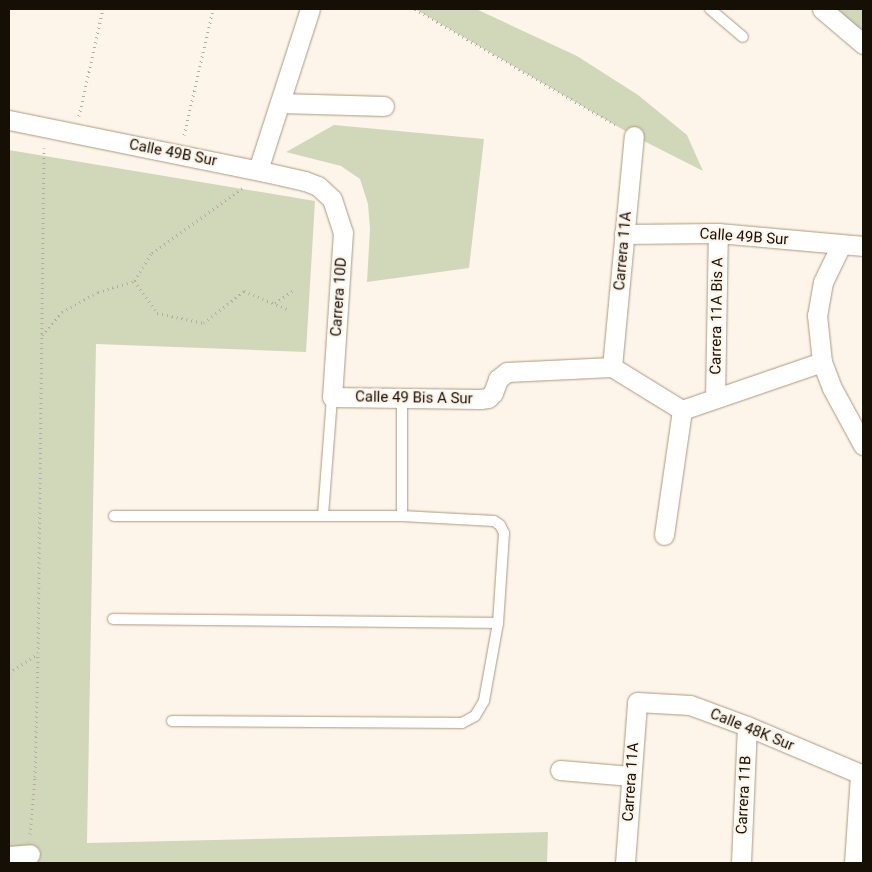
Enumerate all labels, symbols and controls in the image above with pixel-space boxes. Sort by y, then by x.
street label: Calle 49B Sur [128,136,218,170]
street label: Carrera 11A [611,211,635,291]
street label: Calle 49B Sur [699,225,789,249]
street label: Carrera 10D [327,257,351,337]
street label: Carrera 11A Bis A [707,257,727,375]
street label: Calle 49 Bis A Sur [355,388,473,408]
street label: Calle 48K Sur [707,705,797,755]
street label: Carrera 11A [619,742,643,822]
street label: Carrera 11B [733,755,755,835]

